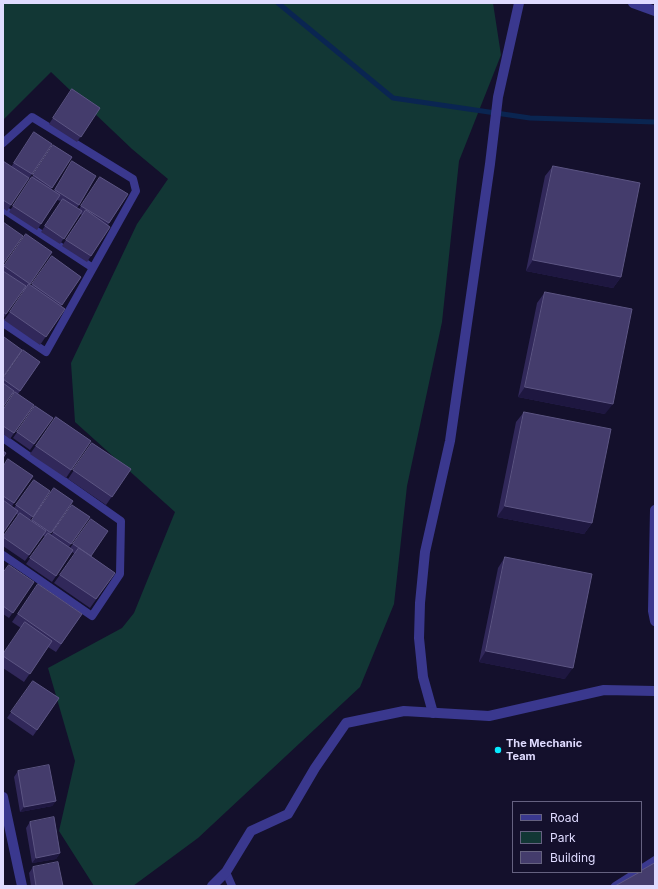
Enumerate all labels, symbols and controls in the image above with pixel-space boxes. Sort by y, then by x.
place label: The Mechanic Team [506,737,582,763]
marker: The Mechanic Team [493,745,503,755]
legend [512,801,642,873]
text: Road [550,810,579,825]
text: Park [550,830,576,845]
text: Building [550,850,595,865]

